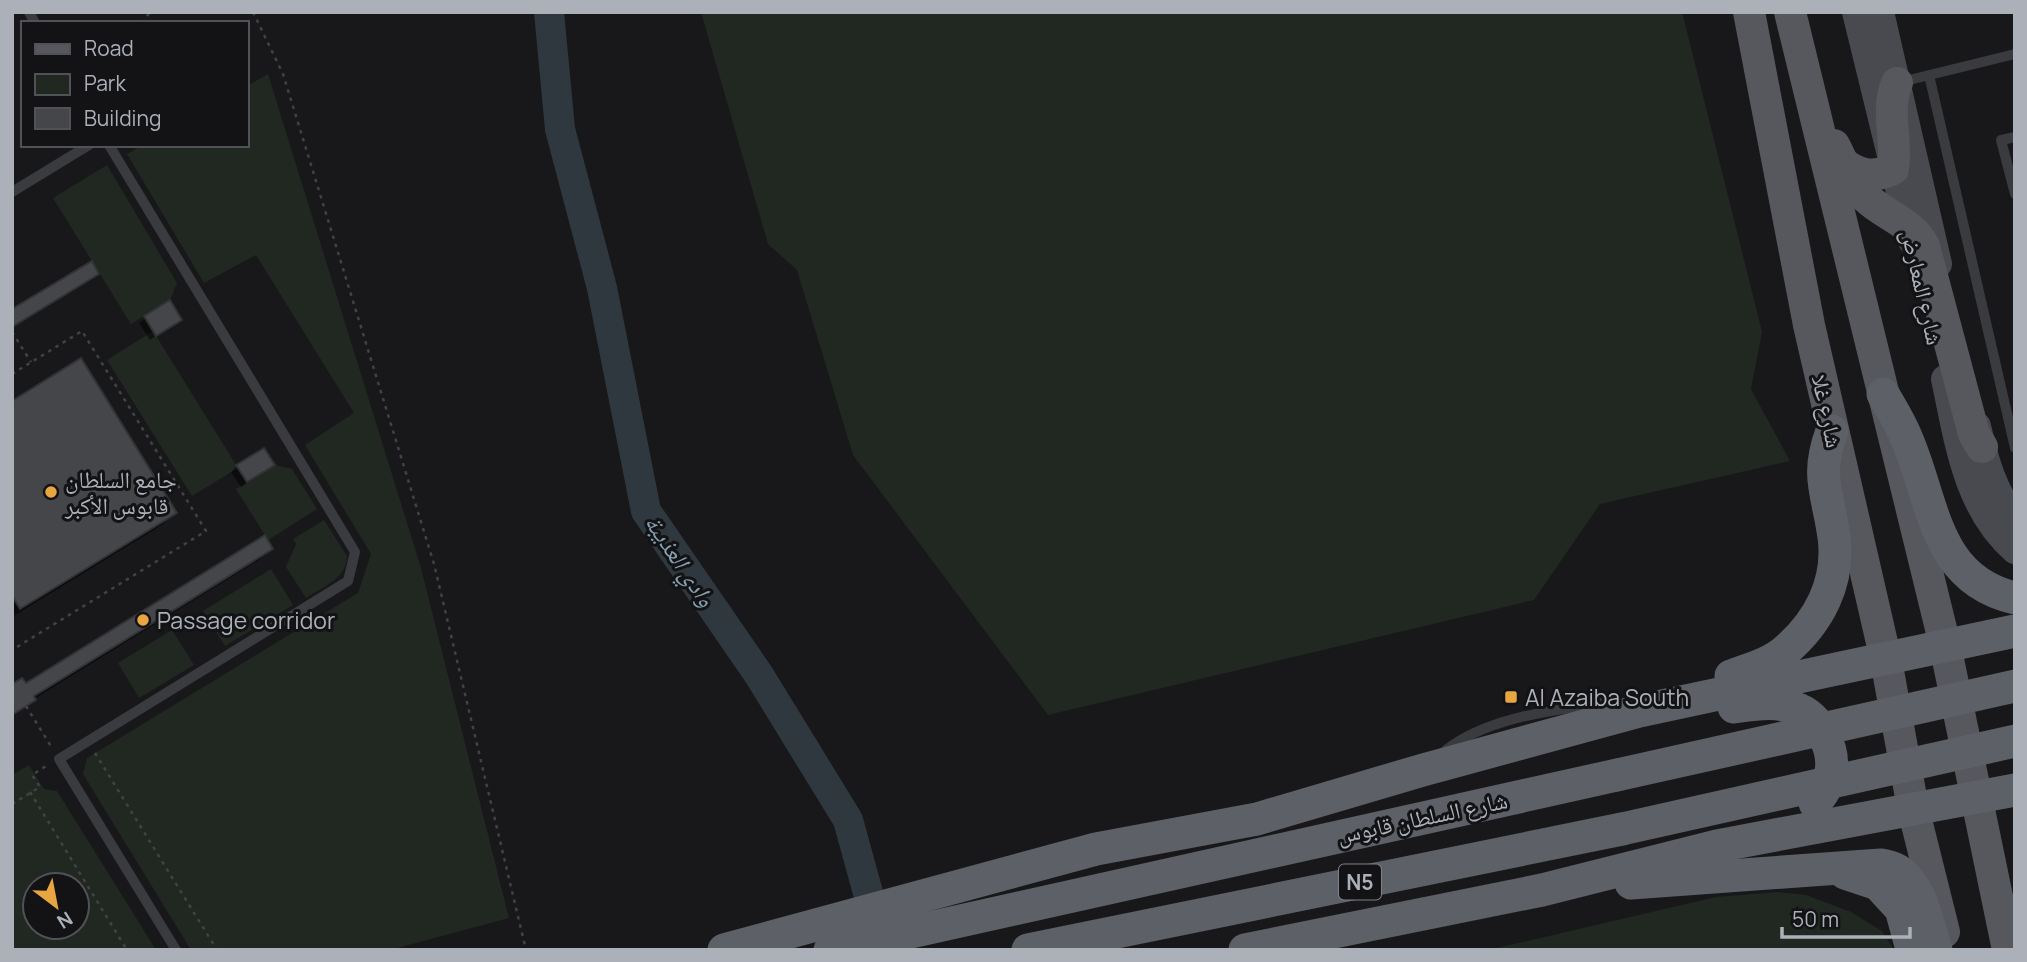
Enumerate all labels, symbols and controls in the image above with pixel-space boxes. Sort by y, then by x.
legend [21,21,248,147]
text: Road [84,34,134,62]
text: Park [84,69,126,97]
text: Building [84,104,161,132]
street label: شارع المعارض [1894,226,1952,348]
street label: شارع غلا [1805,371,1851,451]
place label: جامع السلطان قابوس الأكبر [64,463,177,521]
marker: جامع السلطان قابوس الأكبر [43,484,59,500]
water label: وادي العذيبة [635,507,724,615]
place label: Passage corridor [157,604,335,636]
marker: Passage corridor [135,612,151,628]
place label: Al Azaiba South [1525,681,1689,713]
marker: Al Azaiba South [1503,689,1519,705]
street label: شارع السلطان قابوس [1334,783,1510,851]
road number: N5 [1339,864,1381,900]
north arrow [21,871,91,941]
scale bar [1782,895,1910,939]
text: 50 m [1792,905,1839,933]
text: N [52,906,78,935]

